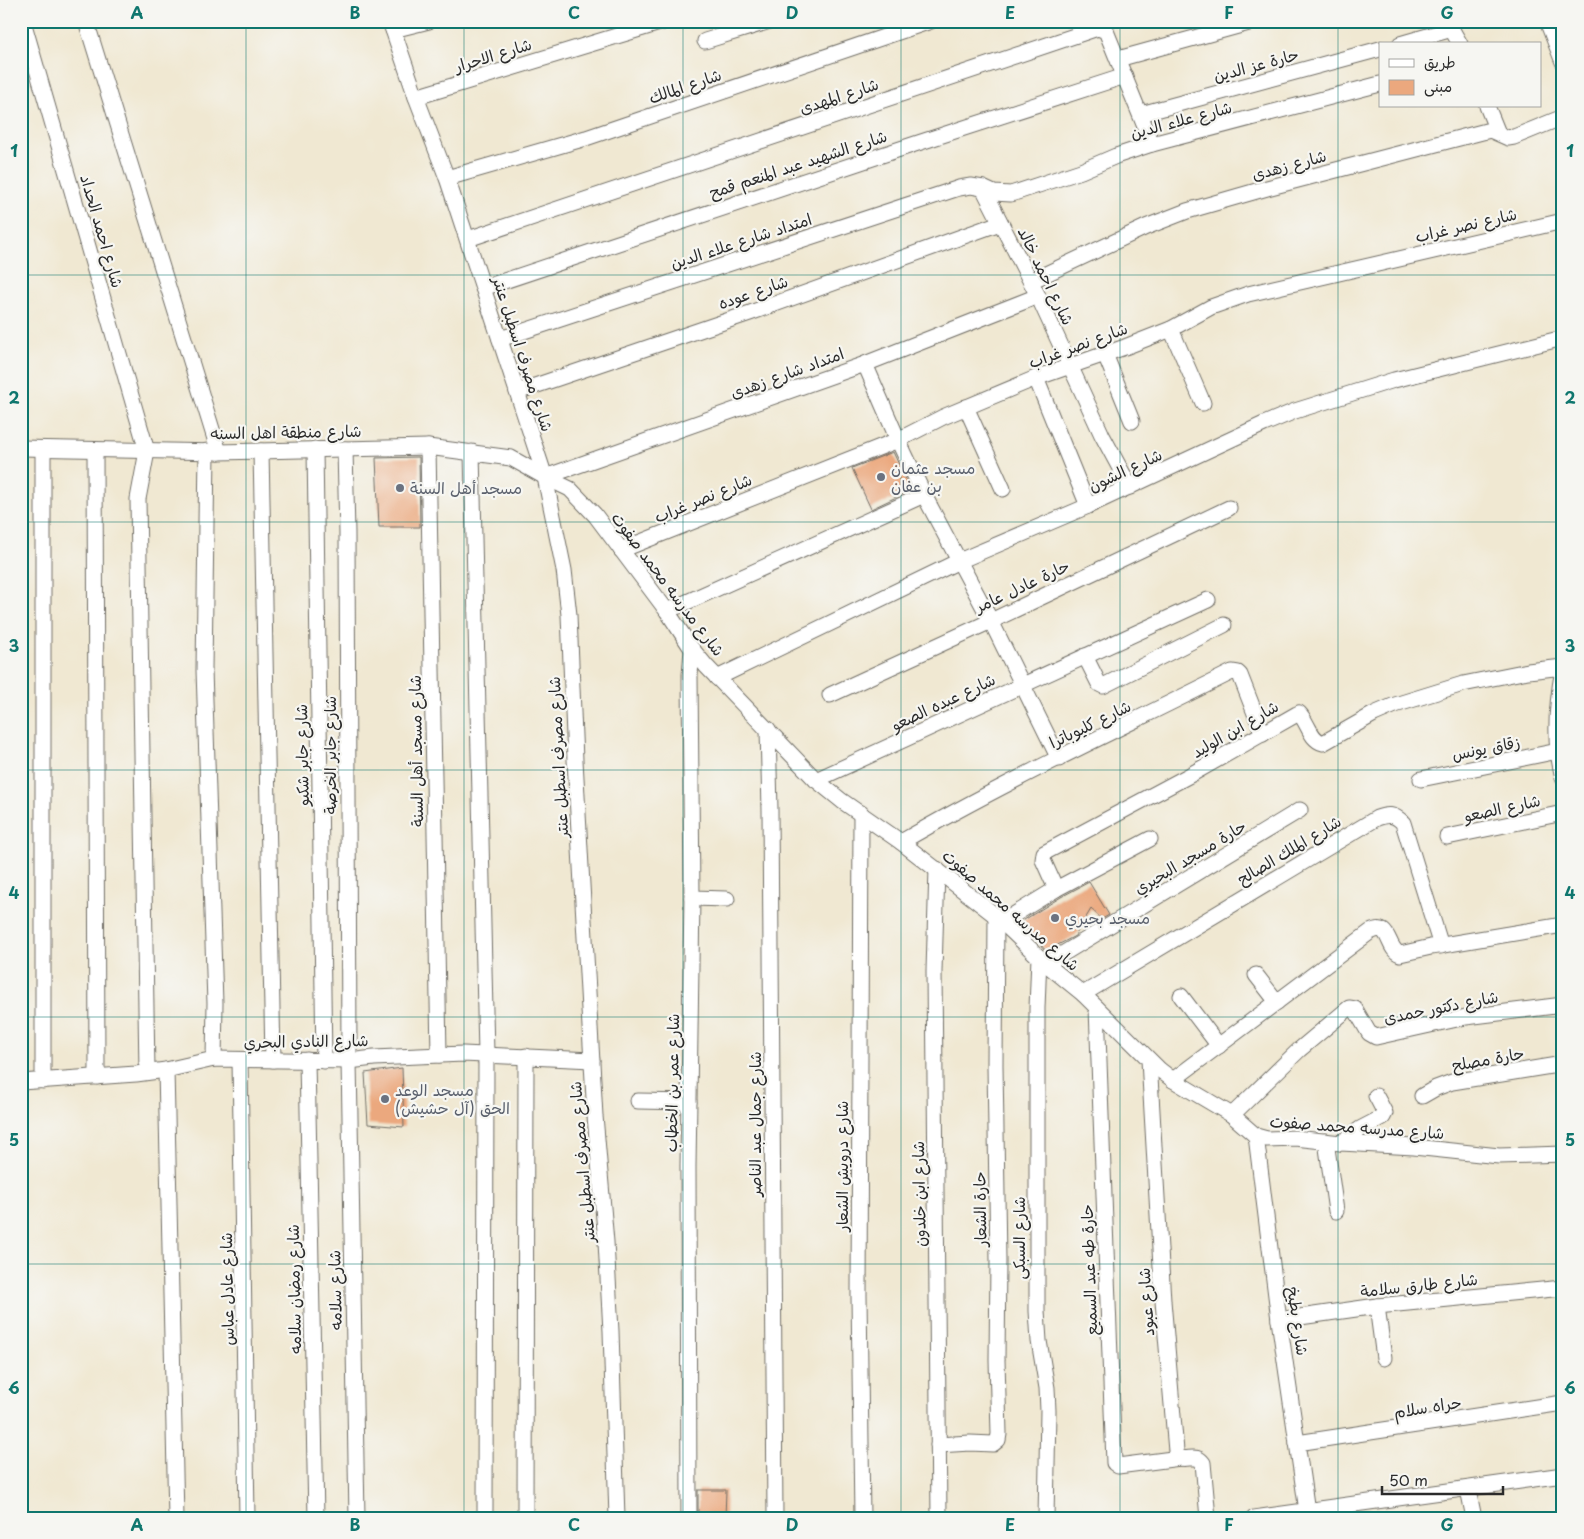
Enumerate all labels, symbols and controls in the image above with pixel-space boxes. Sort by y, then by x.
text: A [131,0,144,24]
text: B [350,0,361,24]
text: C [568,0,580,24]
text: D [786,0,798,24]
text: E [1005,0,1015,24]
text: F [1224,0,1234,24]
text: G [1440,0,1454,24]
street label: شارع الاحرار [449,31,535,79]
street label: حارة عز الدين [1210,41,1301,87]
legend [1379,42,1542,108]
text: طريق [1424,50,1456,73]
street label: شارع المالك [645,61,725,110]
street label: شارع المهدى [796,71,882,120]
text: مبنى [1424,74,1452,97]
street label: شارع علاء الدين [1127,94,1235,145]
street label: شارع الشهيد عبد المنعم قمح [705,123,891,205]
text: 1 [10,138,18,162]
text: 1 [1566,138,1574,162]
street label: شارع زهدى [1249,143,1329,186]
street label: شارع احمد الحداد [74,171,131,291]
street label: شارع نصر غراب [1413,201,1519,248]
street label: امتداد شارع علاء الدين [667,206,815,275]
street label: شارع احمد خالد [1012,222,1081,329]
street label: شارع عوده [714,268,791,315]
street label: شارع مصرف اسطبل عنتر [486,271,560,435]
street label: شارع نصر غراب [1025,315,1131,374]
street label: امتداد شارع زهدى [726,340,847,405]
text: 2 [8,385,20,409]
text: 2 [1564,385,1576,409]
street label: شارع منطقة اهل السنه [210,418,362,445]
street label: شارع الشون [1084,441,1166,498]
place label: مسجد عثمان بن عفان [891,455,975,497]
street label: شارع نصر غراب [650,467,756,529]
marker: مسجد عثمان بن عفان [875,471,887,483]
place label: مسجد أهل السنة [410,475,522,499]
marker: مسجد أهل السنة [394,482,406,494]
street label: شارع مدرسه محمد صفوت [606,506,731,661]
street label: حارة عادل عامر [968,553,1073,618]
text: 3 [9,633,19,657]
text: 3 [1565,633,1575,657]
street label: شارع عبده الصعو [886,666,999,737]
street label: شارع مسجد أهل السنة [402,675,429,827]
street label: شارع مصرف اسطبل عنتر [541,676,574,840]
street label: شارع كليوباترا [1045,693,1135,754]
street label: شارع ابن الوليد [1186,693,1283,764]
street label: شارع جابر الخرصة [317,696,342,814]
street label: شارع جابر شكيو [288,704,315,808]
street label: زقاق يونس [1450,729,1522,765]
street label: شارع الصعو [1460,787,1543,828]
street label: شارع الملك الصالح [1232,808,1346,891]
street label: حارة مسجد البحيري [1129,813,1251,900]
street label: شارع مدرسه محمد صفوت [937,843,1086,976]
text: 4 [9,880,20,904]
text: 4 [1565,880,1576,904]
place label: مسجد بحيري [1065,905,1150,930]
marker: مسجد بحيري [1049,912,1061,924]
street label: شارع دكتور حمدى [1381,983,1500,1030]
street label: شارع عمر بن الخطاب [658,1013,685,1153]
street label: شارع النادي البحري [243,1027,369,1054]
street label: حارة مصلح [1450,1040,1526,1076]
street label: شارع جمال عبد الناصر [742,1051,767,1199]
place label: مسجد الوعد الحق (آل حشيش) [395,1077,510,1119]
street label: شارع مصرف اسطبل عنتر [562,1080,601,1246]
marker: مسجد الوعد الحق (آل حشيش) [379,1093,391,1105]
street label: شارع درويش الشعار [829,1101,854,1233]
street label: شارع مدرسه محمد صفوت [1269,1108,1445,1145]
text: 5 [9,1127,19,1151]
text: 5 [1565,1127,1575,1151]
street label: شارع ابن خلدون [905,1141,932,1247]
street label: حارة الشعار [966,1171,992,1249]
street label: شارع السبكى [1006,1196,1031,1280]
street label: حارة طه عبد السميع [1074,1204,1103,1336]
street label: شارع رمضان سلامه [280,1224,307,1354]
street label: شارع عادل عباس [213,1232,240,1346]
street label: شارع سلامه [321,1250,348,1330]
street label: شارع طارق سلامة [1359,1266,1479,1303]
street label: شارع عبود [1131,1267,1160,1337]
street label: شارع بطيخ [1281,1285,1316,1357]
text: 6 [8,1375,20,1399]
text: 6 [1564,1375,1576,1399]
street label: حراه سلام [1392,1389,1463,1425]
scale bar [1382,1464,1503,1496]
text: 50 m [1389,1468,1428,1491]
text: A [131,1512,144,1536]
text: B [350,1512,361,1536]
text: C [568,1512,580,1536]
text: D [786,1512,798,1536]
text: E [1005,1512,1015,1536]
text: F [1224,1512,1234,1536]
text: G [1440,1512,1454,1536]

